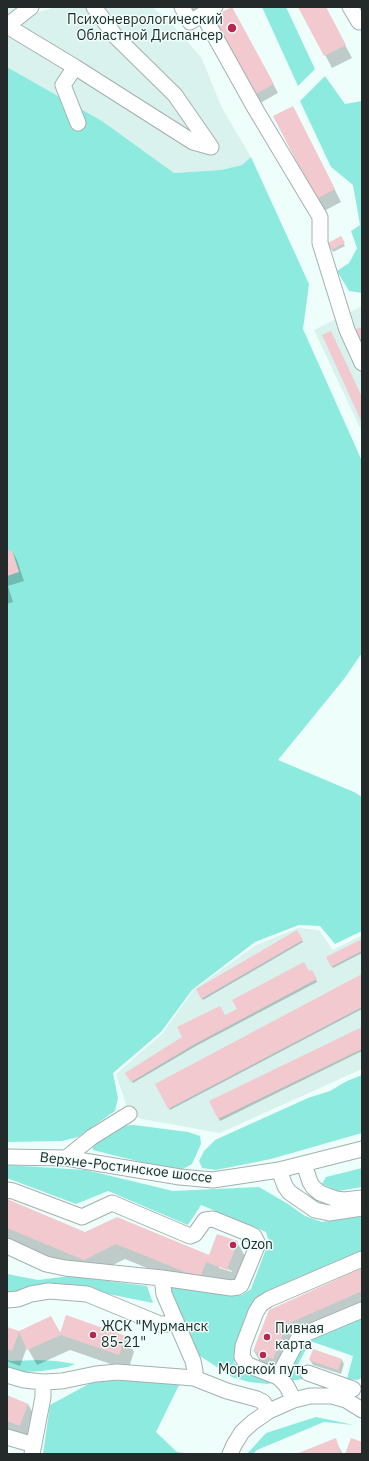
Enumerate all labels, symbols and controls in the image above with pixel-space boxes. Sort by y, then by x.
place label: Психоневрологический Областной Диспансер [67,12,223,44]
marker: Психоневрологический Областной Диспансер [226,22,238,34]
street label: Верхне-Ростинское шоссе [39,1149,213,1187]
place label: Ozon [241,1237,273,1253]
marker: Ozon [228,1240,238,1250]
place label: ЖСК "Мурманск 85-21" [101,1319,208,1352]
place label: Пивная карта [275,1321,324,1354]
marker: ЖСК "Мурманск 85-21" [88,1330,98,1340]
marker: Пивная карта [262,1332,272,1342]
marker: Морской путь [258,1350,268,1360]
place label: Морской путь [218,1362,308,1378]

